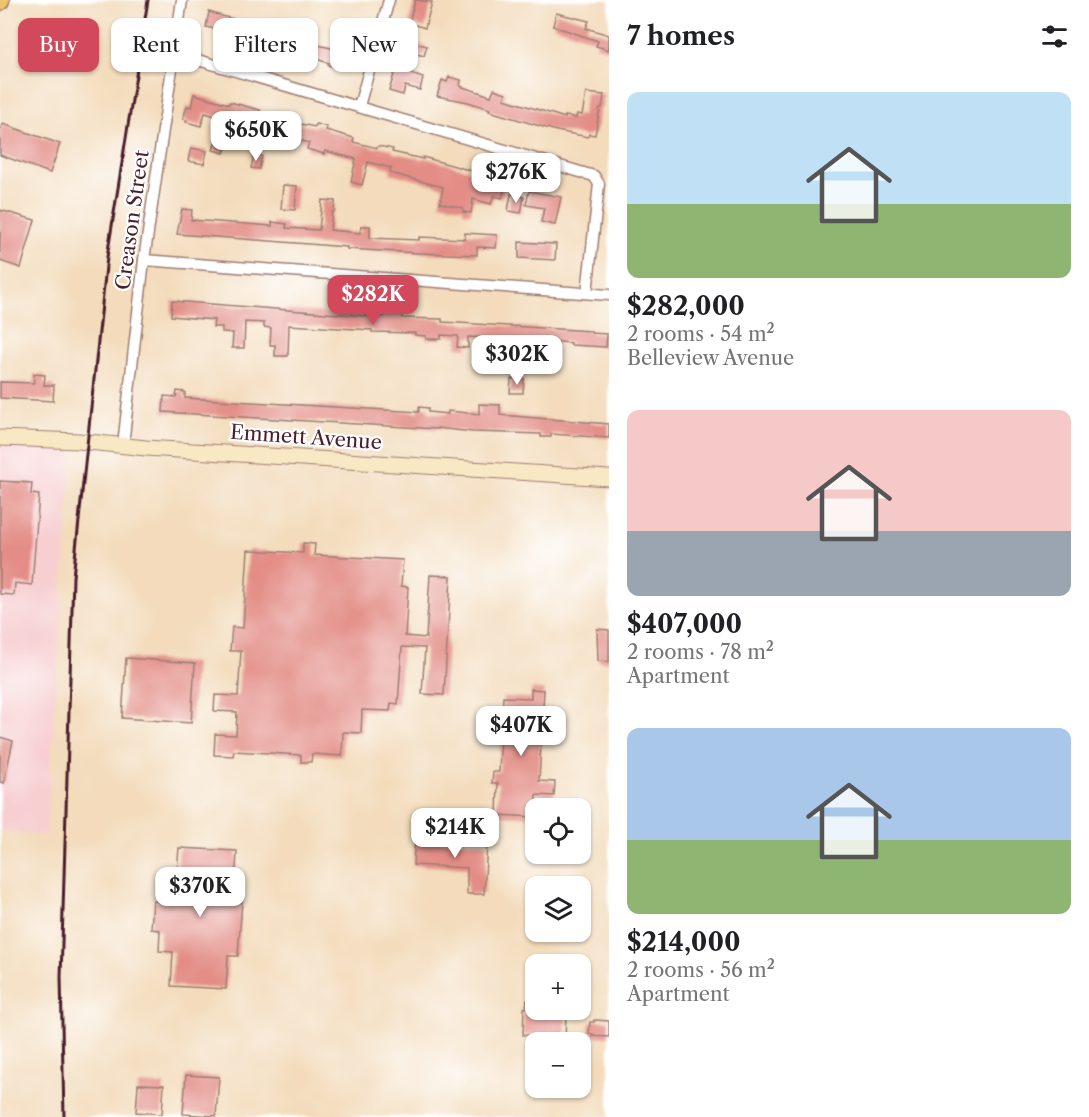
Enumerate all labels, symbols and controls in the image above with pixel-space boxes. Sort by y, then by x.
chip: Buy [18,18,99,72]
chip: Rent [111,18,201,72]
chip: Filters [213,18,318,72]
chip: New [330,18,418,72]
text: 7 homes [627,20,735,52]
icon: filters [1038,20,1071,53]
pin: $650K [214,111,298,162]
text: $650K [225,118,287,142]
icon: home [795,131,903,239]
street label: Creason Street [110,149,154,291]
pin: $276K [474,153,558,204]
text: $276K [486,160,546,184]
pin: $282K [331,275,415,326]
text: $282K [341,282,405,306]
text: $282,000 [627,290,745,322]
text: 2 rooms · 54 m² [627,322,775,346]
pin: $302K [475,335,559,386]
text: $302K [486,342,549,366]
text: Belleview Avenue [627,346,794,370]
street label: Emmett Avenue [229,420,383,454]
icon: home [795,449,903,557]
text: $407,000 [627,608,742,640]
text: 2 rooms · 78 m² [627,640,774,664]
text: Apartment [627,664,730,688]
pin: $407K [479,706,563,757]
text: $407K [490,713,552,737]
icon: home [795,767,903,875]
map controls [525,798,591,1098]
button: locate [525,798,591,864]
pin: $214K [413,808,497,859]
text: $214K [425,815,485,839]
pin: $370K [158,867,242,918]
text: $370K [169,874,231,898]
button: layers [525,876,591,942]
text: $214,000 [627,926,741,958]
button: + [525,954,591,1020]
text: 2 rooms · 56 m² [627,958,775,982]
text: Apartment [627,982,730,1006]
button: − [525,1032,591,1098]

